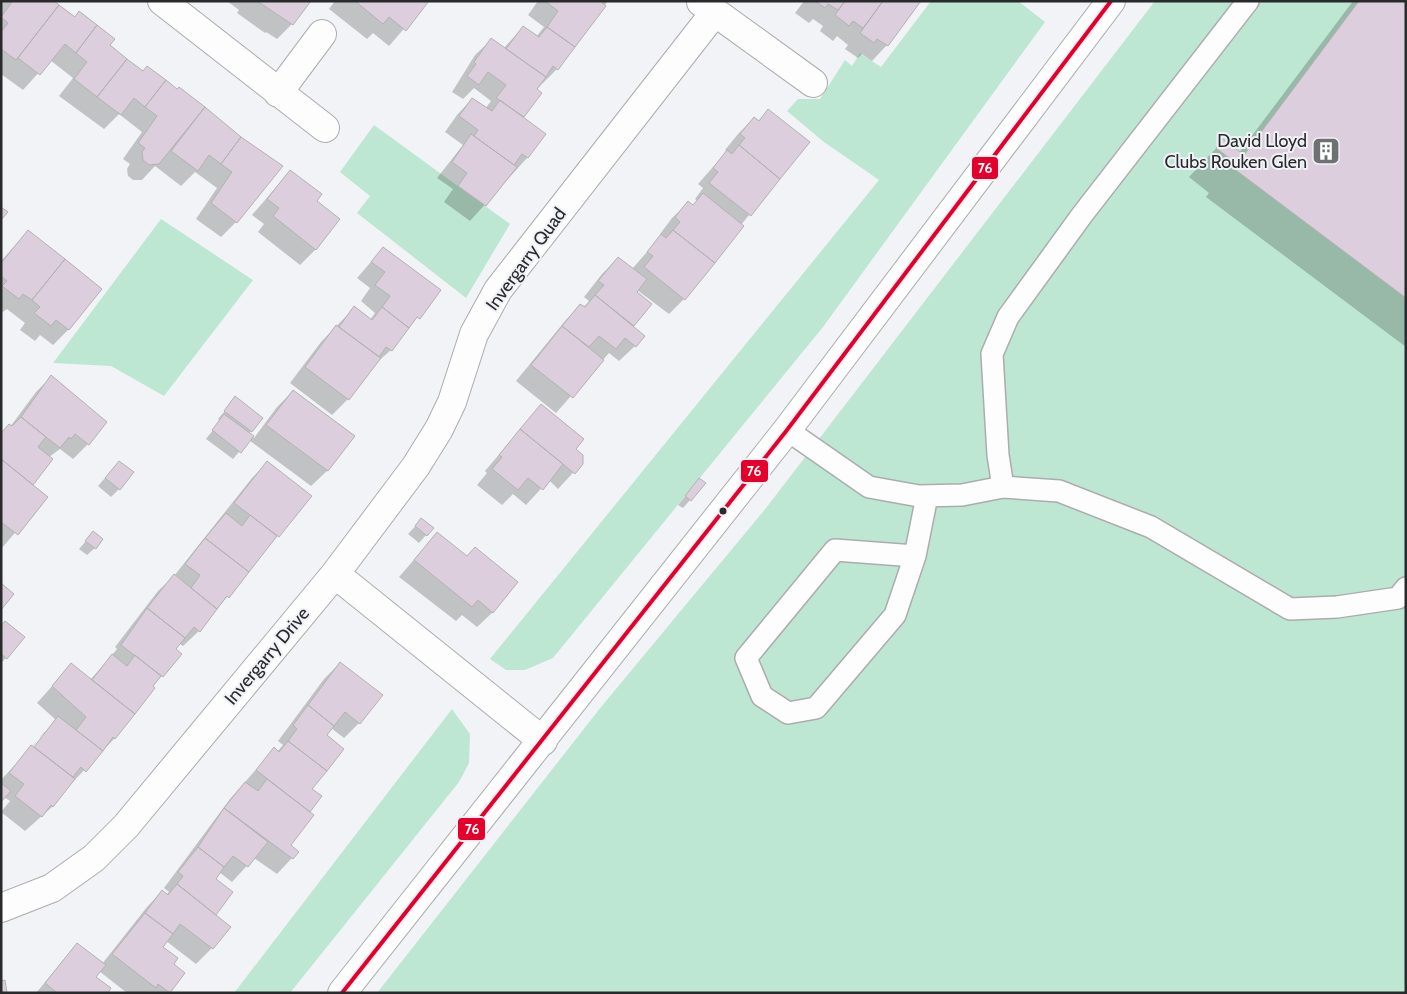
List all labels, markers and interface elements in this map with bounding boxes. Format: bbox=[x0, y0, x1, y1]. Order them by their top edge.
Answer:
place label: David Lloyd Clubs Rouken Glen bbox=[1164, 130, 1307, 173]
building icon: David Lloyd Clubs Rouken Glen bbox=[1311, 136, 1341, 166]
line badge: 76 bbox=[971, 156, 999, 180]
text: 76 bbox=[978, 159, 992, 177]
street label: Invergarry Quad bbox=[481, 203, 571, 315]
line badge: 76 bbox=[740, 459, 769, 483]
text: 76 bbox=[747, 462, 761, 480]
unlabelled marker bbox=[718, 506, 728, 516]
street label: Invergarry Drive bbox=[220, 603, 314, 709]
line badge: 76 bbox=[457, 817, 486, 841]
text: 76 bbox=[465, 820, 479, 838]

